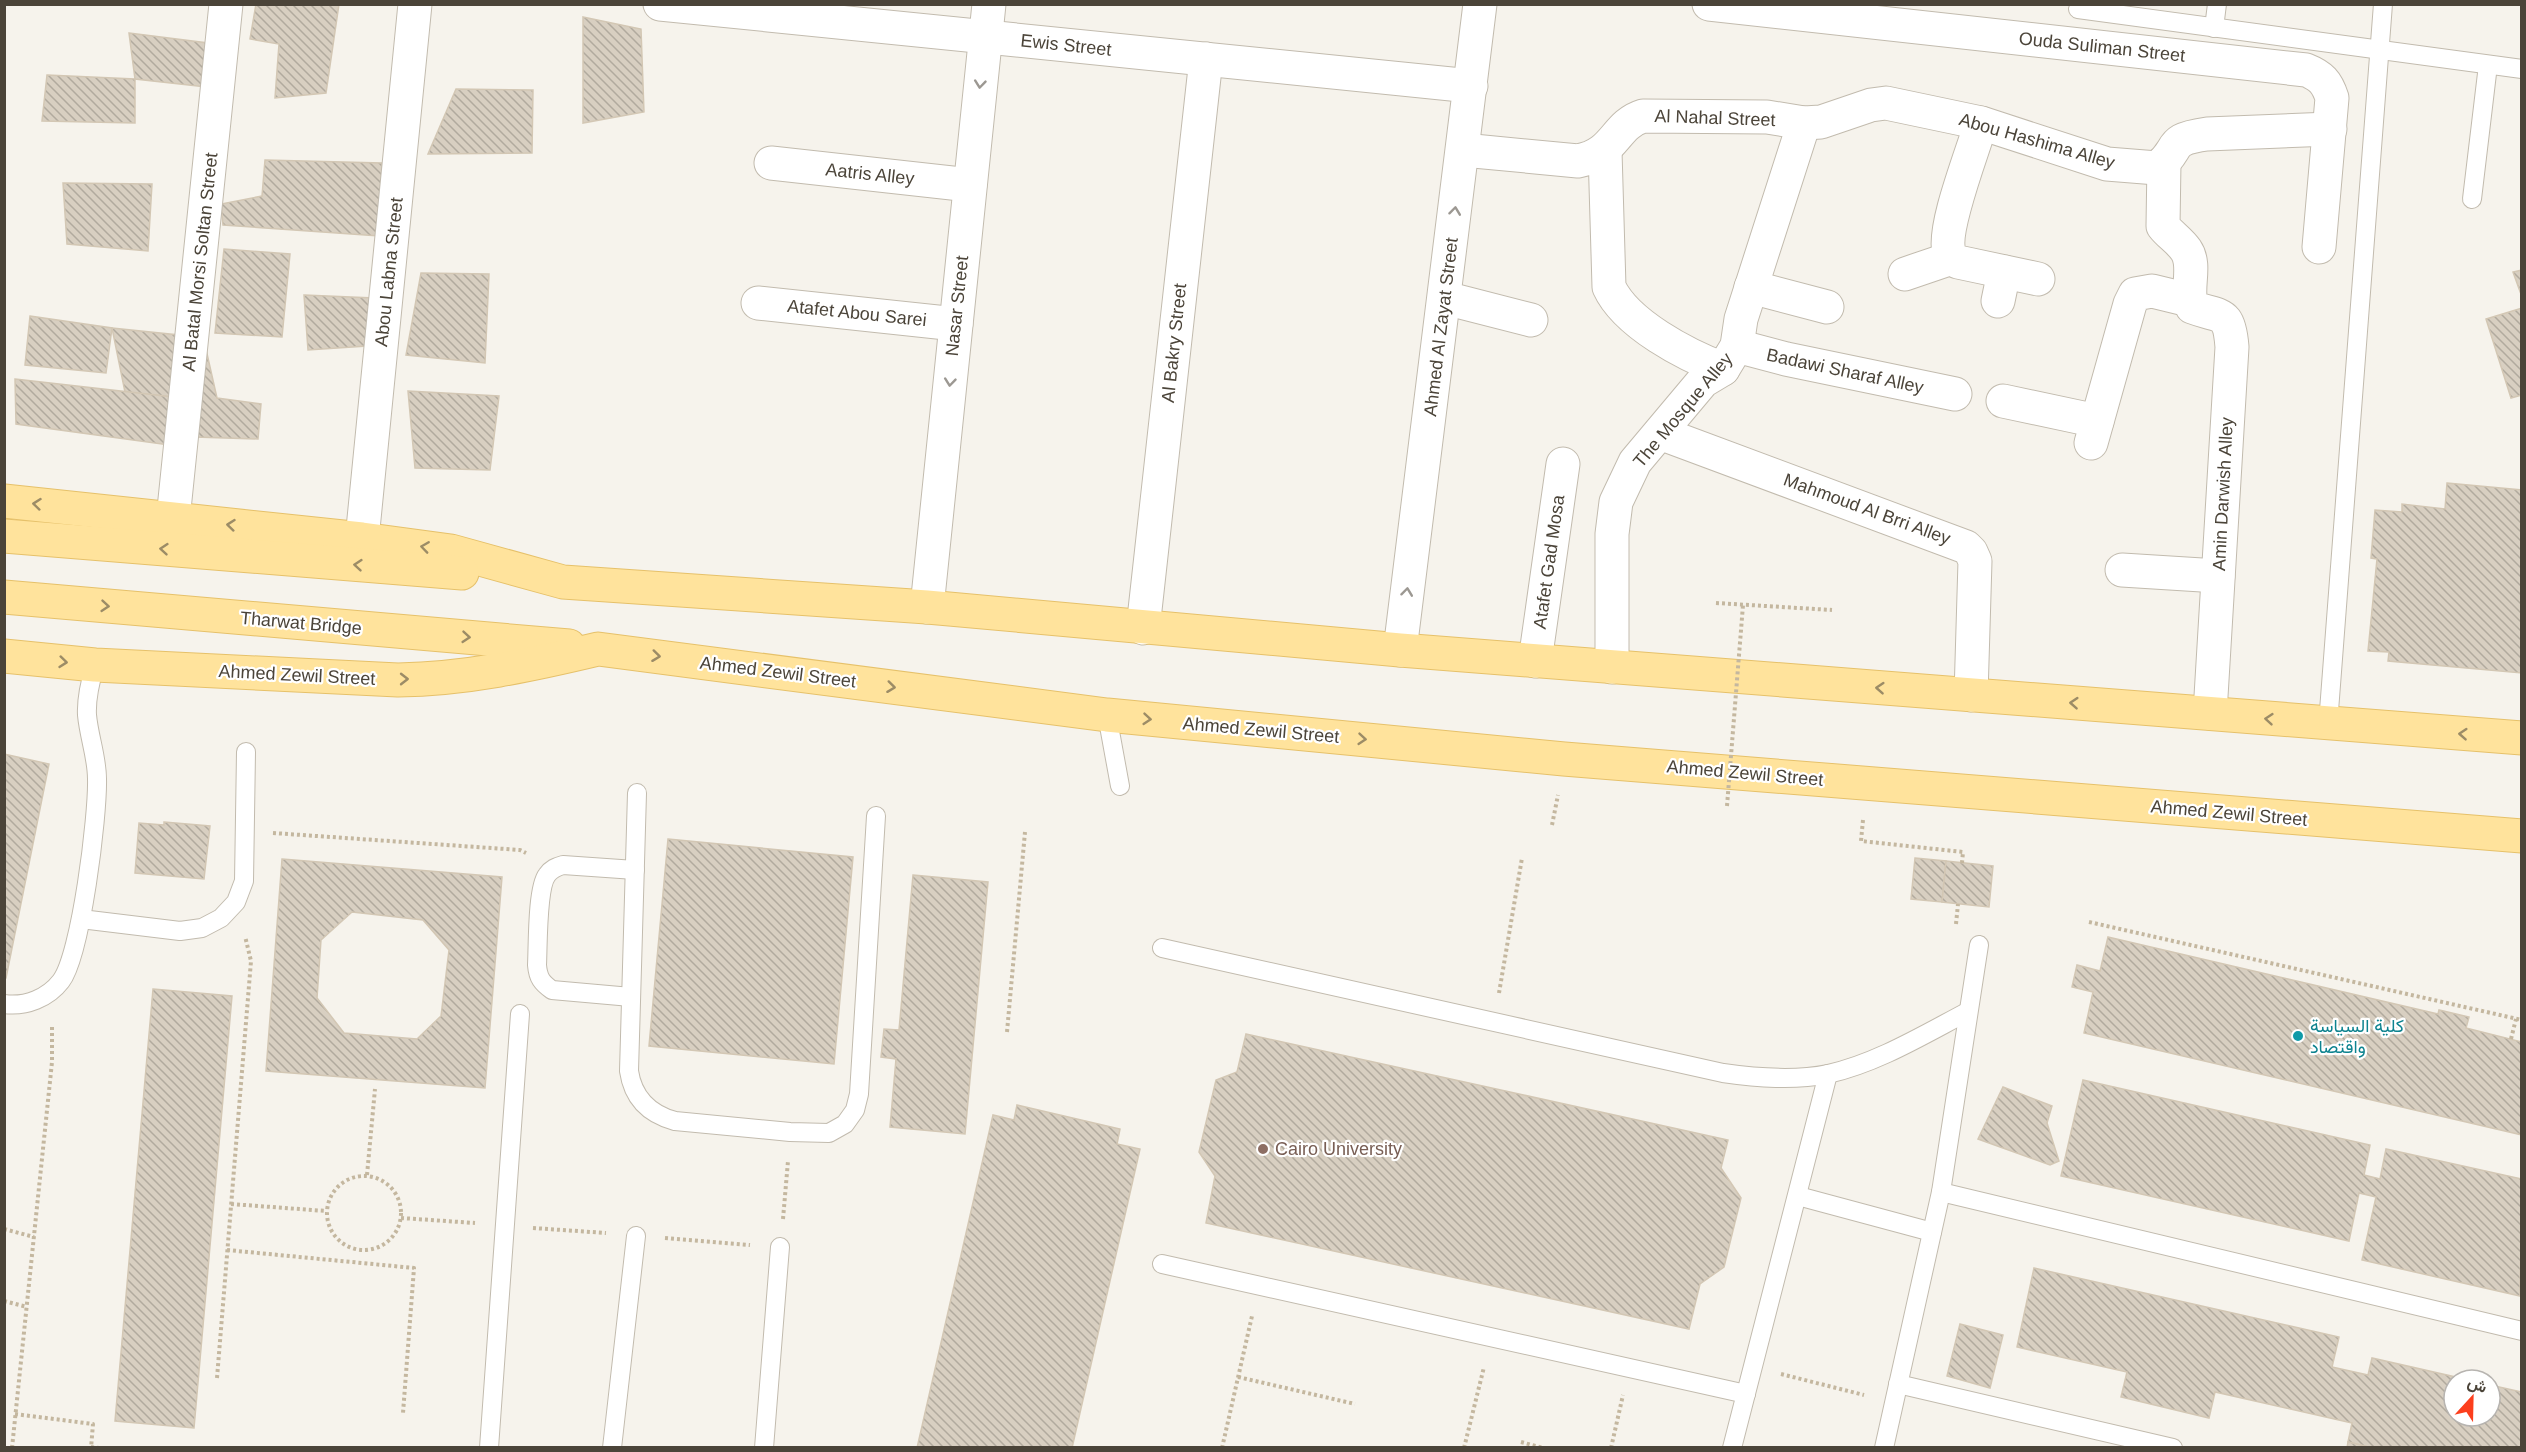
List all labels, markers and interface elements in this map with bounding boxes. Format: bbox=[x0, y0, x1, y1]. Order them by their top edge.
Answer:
street label: Ouda Suliman Street bbox=[2018, 28, 2186, 66]
street label: Ewis Street bbox=[1020, 30, 1112, 60]
one-way arrow bbox=[974, 79, 987, 88]
street label: Al Nahal Street bbox=[1654, 106, 1776, 130]
street label: Abou Hashima Alley bbox=[1957, 109, 2117, 173]
street label: Al Batal Morsi Soltan Street bbox=[179, 152, 221, 372]
street label: Aatris Alley bbox=[825, 159, 915, 189]
street label: Abou Labna Street bbox=[371, 196, 407, 348]
one-way arrow bbox=[1449, 206, 1461, 216]
street label: Ahmed Al Zayat Street bbox=[1420, 236, 1462, 418]
street label: Nasar Street bbox=[942, 255, 972, 357]
street label: Al Bakry Street bbox=[1158, 282, 1190, 404]
street label: Atafet Abou Sarei bbox=[786, 296, 928, 330]
street label: Badawi Sharaf Alley bbox=[1765, 345, 1925, 397]
street label: The Mosque Alley bbox=[1629, 349, 1737, 471]
one-way arrow bbox=[944, 377, 957, 387]
street label: Amin Darwish Alley bbox=[2209, 417, 2237, 571]
street label: Mahmoud Al Brri Alley bbox=[1781, 469, 1953, 549]
street label: Atafet Gad Mosa bbox=[1530, 493, 1568, 630]
one-way arrow bbox=[32, 499, 42, 511]
one-way arrow bbox=[226, 519, 235, 532]
one-way arrow bbox=[420, 542, 429, 554]
one-way arrow bbox=[159, 543, 168, 556]
one-way arrow bbox=[353, 559, 362, 572]
one-way arrow bbox=[1401, 587, 1413, 597]
one-way arrow bbox=[100, 599, 109, 612]
street label: Tharwat Bridge bbox=[239, 608, 363, 638]
one-way arrow bbox=[462, 631, 471, 644]
one-way arrow bbox=[651, 650, 660, 662]
street label: Ahmed Zewil Street bbox=[699, 653, 857, 691]
one-way arrow bbox=[58, 655, 67, 668]
street label: Ahmed Zewil Street bbox=[218, 661, 376, 689]
one-way arrow bbox=[400, 673, 409, 685]
one-way arrow bbox=[886, 680, 895, 693]
one-way arrow bbox=[1875, 681, 1884, 694]
one-way arrow bbox=[2070, 697, 2079, 710]
one-way arrow bbox=[1142, 712, 1151, 725]
street label: Ahmed Zewil Street bbox=[1182, 713, 1340, 747]
one-way arrow bbox=[2264, 713, 2273, 726]
one-way arrow bbox=[2459, 727, 2468, 740]
one-way arrow bbox=[1357, 732, 1366, 745]
street label: Ahmed Zewil Street bbox=[1666, 756, 1824, 790]
street label: Ahmed Zewil Street bbox=[2150, 796, 2308, 830]
place label: كلية السياسة واقتصاد bbox=[2310, 1016, 2404, 1058]
marker: كلية السياسة واقتصاد bbox=[2291, 1029, 2305, 1043]
place label: Cairo University bbox=[1275, 1139, 1402, 1159]
marker: Cairo University bbox=[1256, 1142, 1270, 1156]
north arrow bbox=[2442, 1368, 2502, 1428]
text: ش bbox=[2465, 1373, 2490, 1397]

